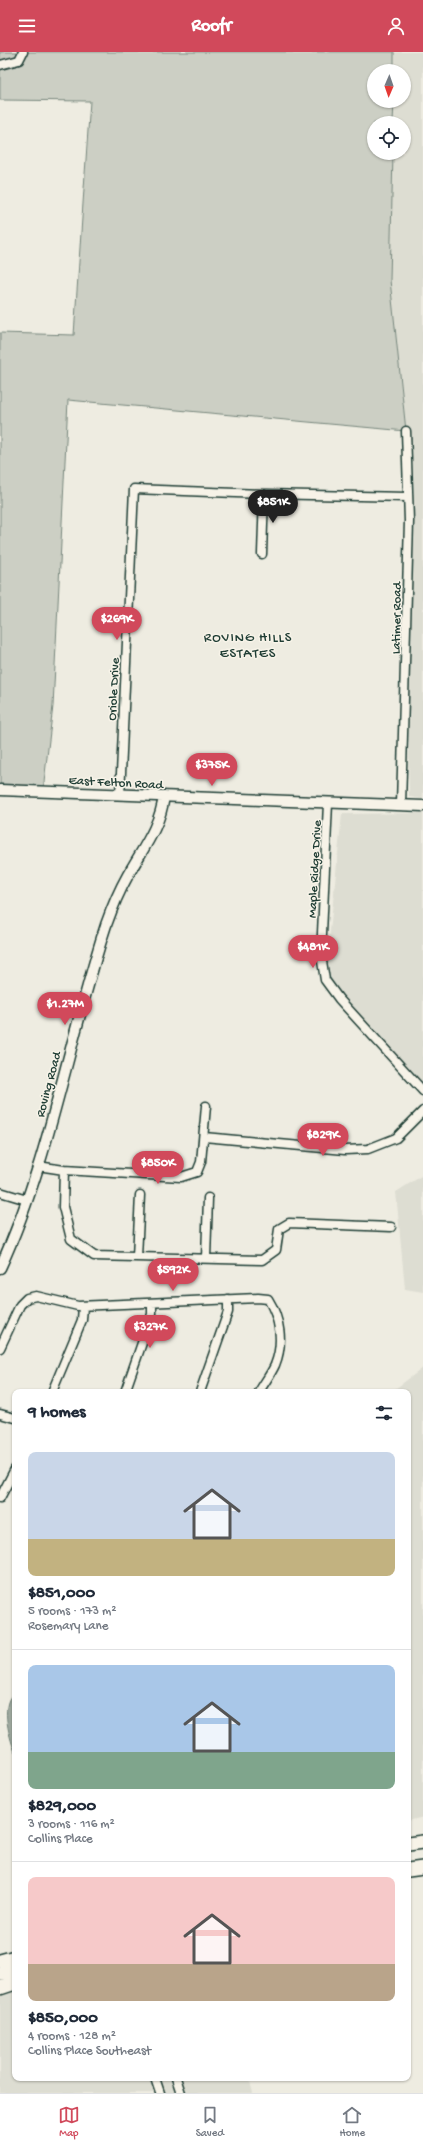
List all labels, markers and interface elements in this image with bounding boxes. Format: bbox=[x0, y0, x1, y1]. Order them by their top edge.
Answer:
icon: menu bbox=[16, 15, 38, 37]
icon: person bbox=[385, 15, 407, 37]
text: Roofr bbox=[192, 16, 232, 37]
north arrow bbox=[367, 64, 411, 108]
map controls bbox=[367, 64, 411, 160]
button: locate bbox=[367, 116, 411, 160]
pin: $851K bbox=[245, 490, 301, 524]
text: $851K bbox=[257, 495, 289, 510]
street label: Latimer Road bbox=[389, 580, 406, 654]
pin: $269K bbox=[89, 607, 145, 641]
text: $269K bbox=[101, 612, 133, 627]
district label: ROVING HILLS ESTATES bbox=[204, 630, 292, 663]
street label: Oriole Drive bbox=[105, 657, 124, 721]
pin: $375K bbox=[184, 753, 240, 787]
text: $375K bbox=[195, 758, 229, 773]
street label: East Felton Road bbox=[68, 774, 165, 794]
street label: Maple Ridge Drive bbox=[305, 819, 326, 918]
pin: $481K bbox=[285, 935, 341, 969]
text: $481K bbox=[297, 940, 329, 955]
pin: $1.27M bbox=[32, 992, 98, 1026]
text: $1.27M bbox=[46, 997, 84, 1012]
street label: Roving Road bbox=[33, 1049, 66, 1119]
pin: $829K bbox=[295, 1123, 351, 1157]
text: $829K bbox=[306, 1128, 340, 1143]
pin: $850K bbox=[130, 1151, 186, 1185]
text: $850K bbox=[141, 1156, 175, 1171]
pin: $592K bbox=[145, 1258, 201, 1292]
text: $592K bbox=[157, 1263, 189, 1278]
pin: $327K bbox=[122, 1315, 178, 1349]
text: $327K bbox=[134, 1320, 166, 1335]
icon: filters bbox=[373, 1402, 395, 1424]
text: 9 homes bbox=[28, 1403, 86, 1423]
icon: home bbox=[176, 1478, 248, 1550]
text: $851,000 bbox=[28, 1584, 95, 1604]
text: 5 rooms · 173 m² bbox=[28, 1604, 116, 1619]
text: Rosemary Lane bbox=[28, 1619, 108, 1634]
icon: home bbox=[176, 1691, 248, 1763]
text: $829,000 bbox=[28, 1797, 96, 1817]
text: 3 rooms · 116 m² bbox=[28, 1817, 115, 1832]
text: Collins Place bbox=[28, 1832, 93, 1847]
icon: home bbox=[176, 1903, 248, 1975]
text: $850,000 bbox=[28, 2009, 98, 2029]
text: 4 rooms · 128 m² bbox=[28, 2029, 116, 2044]
text: Collins Place Southeast bbox=[28, 2044, 151, 2059]
tab: Map bbox=[58, 2104, 80, 2140]
tab: Saved bbox=[196, 2104, 224, 2140]
tab: Home bbox=[340, 2104, 365, 2140]

